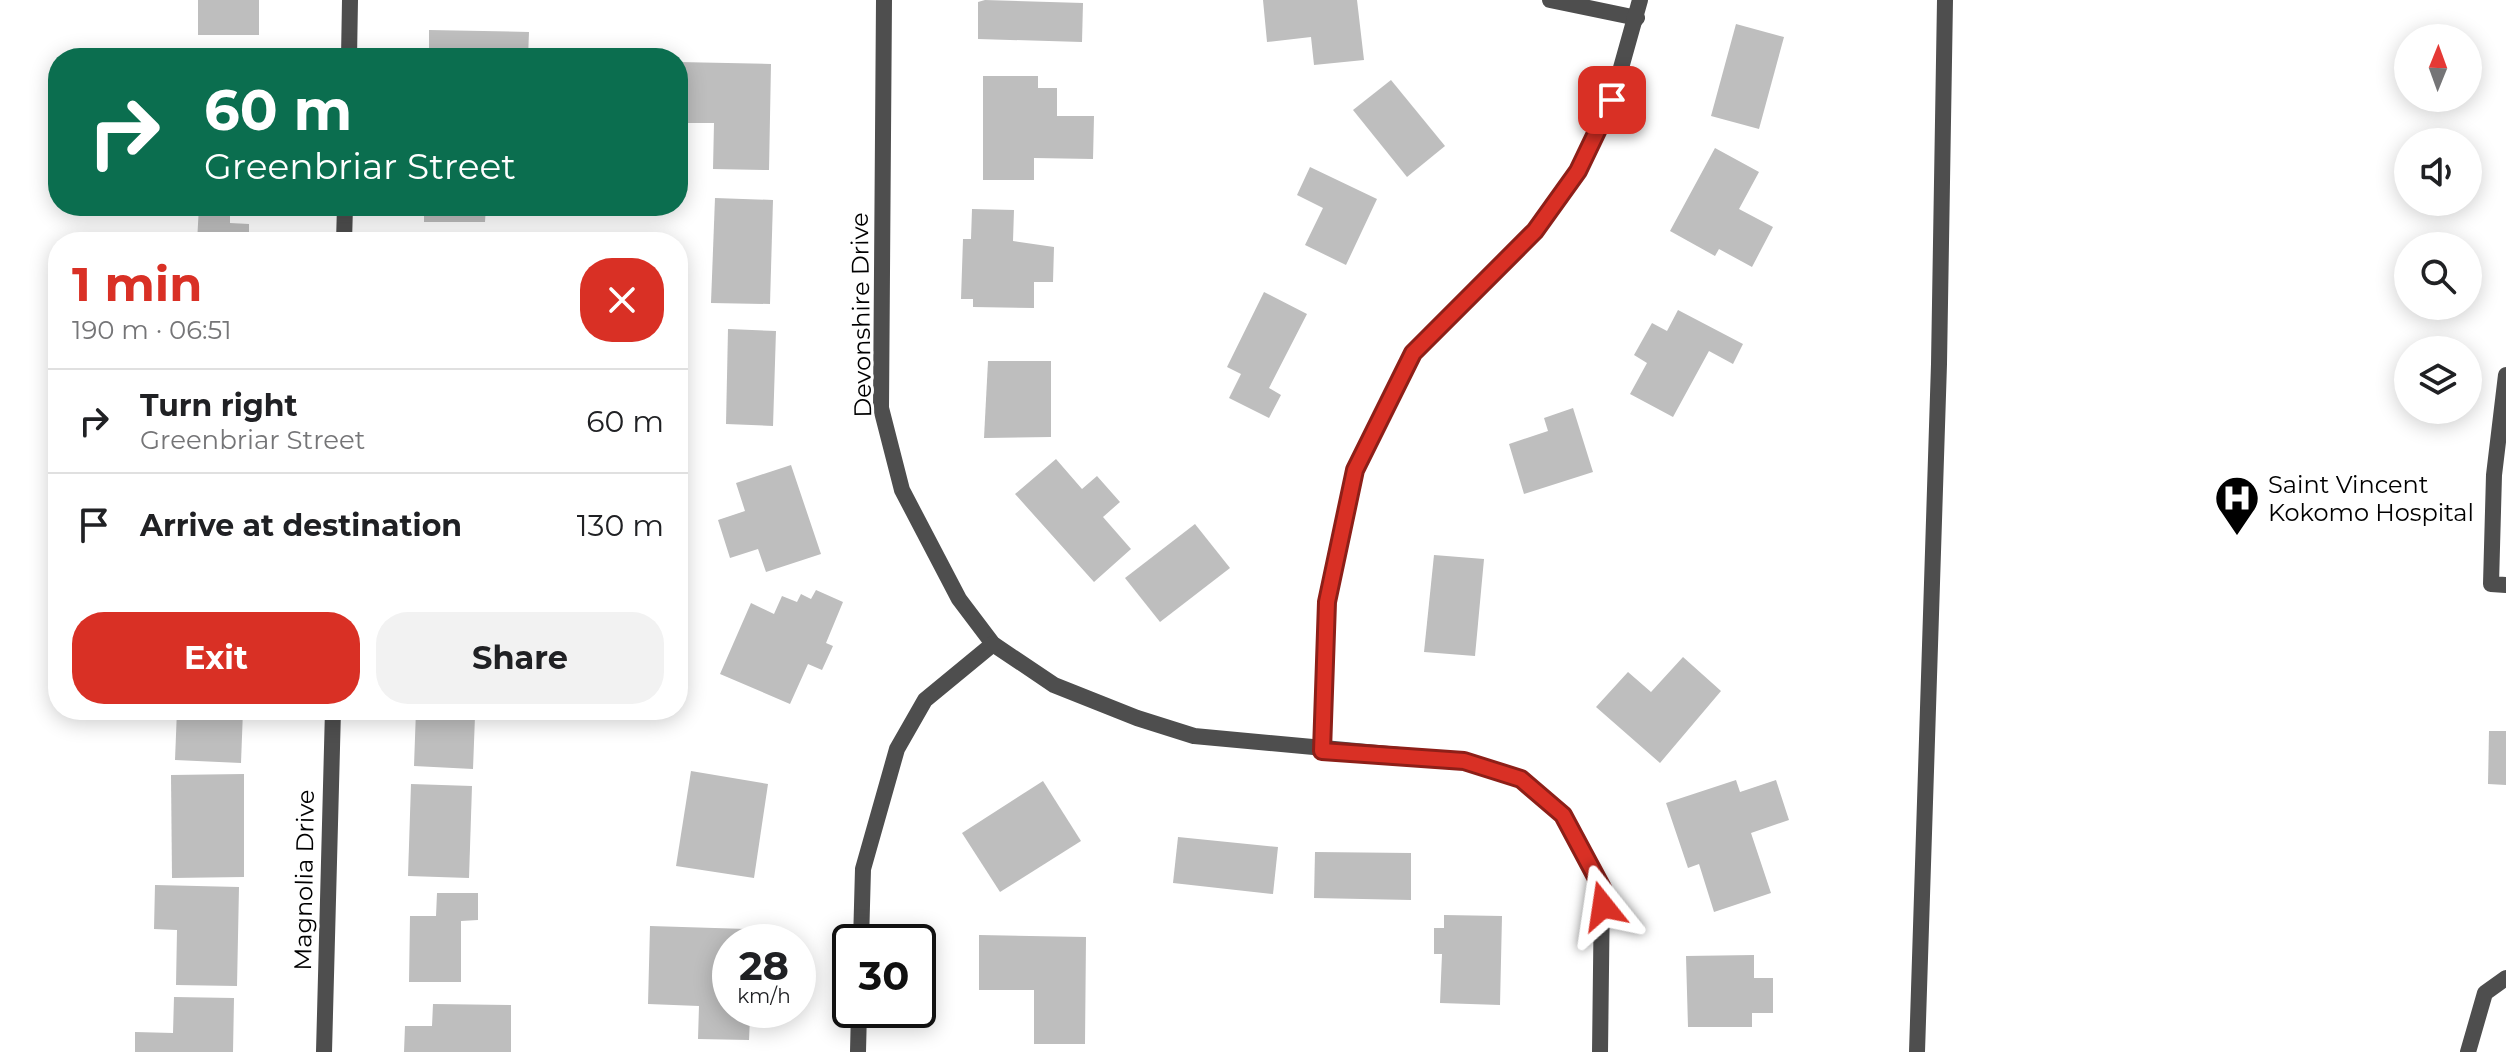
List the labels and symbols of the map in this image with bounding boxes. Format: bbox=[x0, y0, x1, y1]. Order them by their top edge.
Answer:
north arrow bbox=[2394, 24, 2482, 112]
pin bbox=[1578, 66, 1646, 134]
street label: Devonshire Drive bbox=[845, 212, 877, 418]
place label: Saint Vincent Kokomo Hospital bbox=[2268, 470, 2474, 527]
hospital icon: Saint Vincent Kokomo Hospital bbox=[2213, 474, 2261, 537]
street label: Magnolia Drive bbox=[288, 789, 320, 971]
position arrow bbox=[1561, 864, 1645, 948]
speed limit sign: 30 bbox=[832, 924, 936, 1028]

